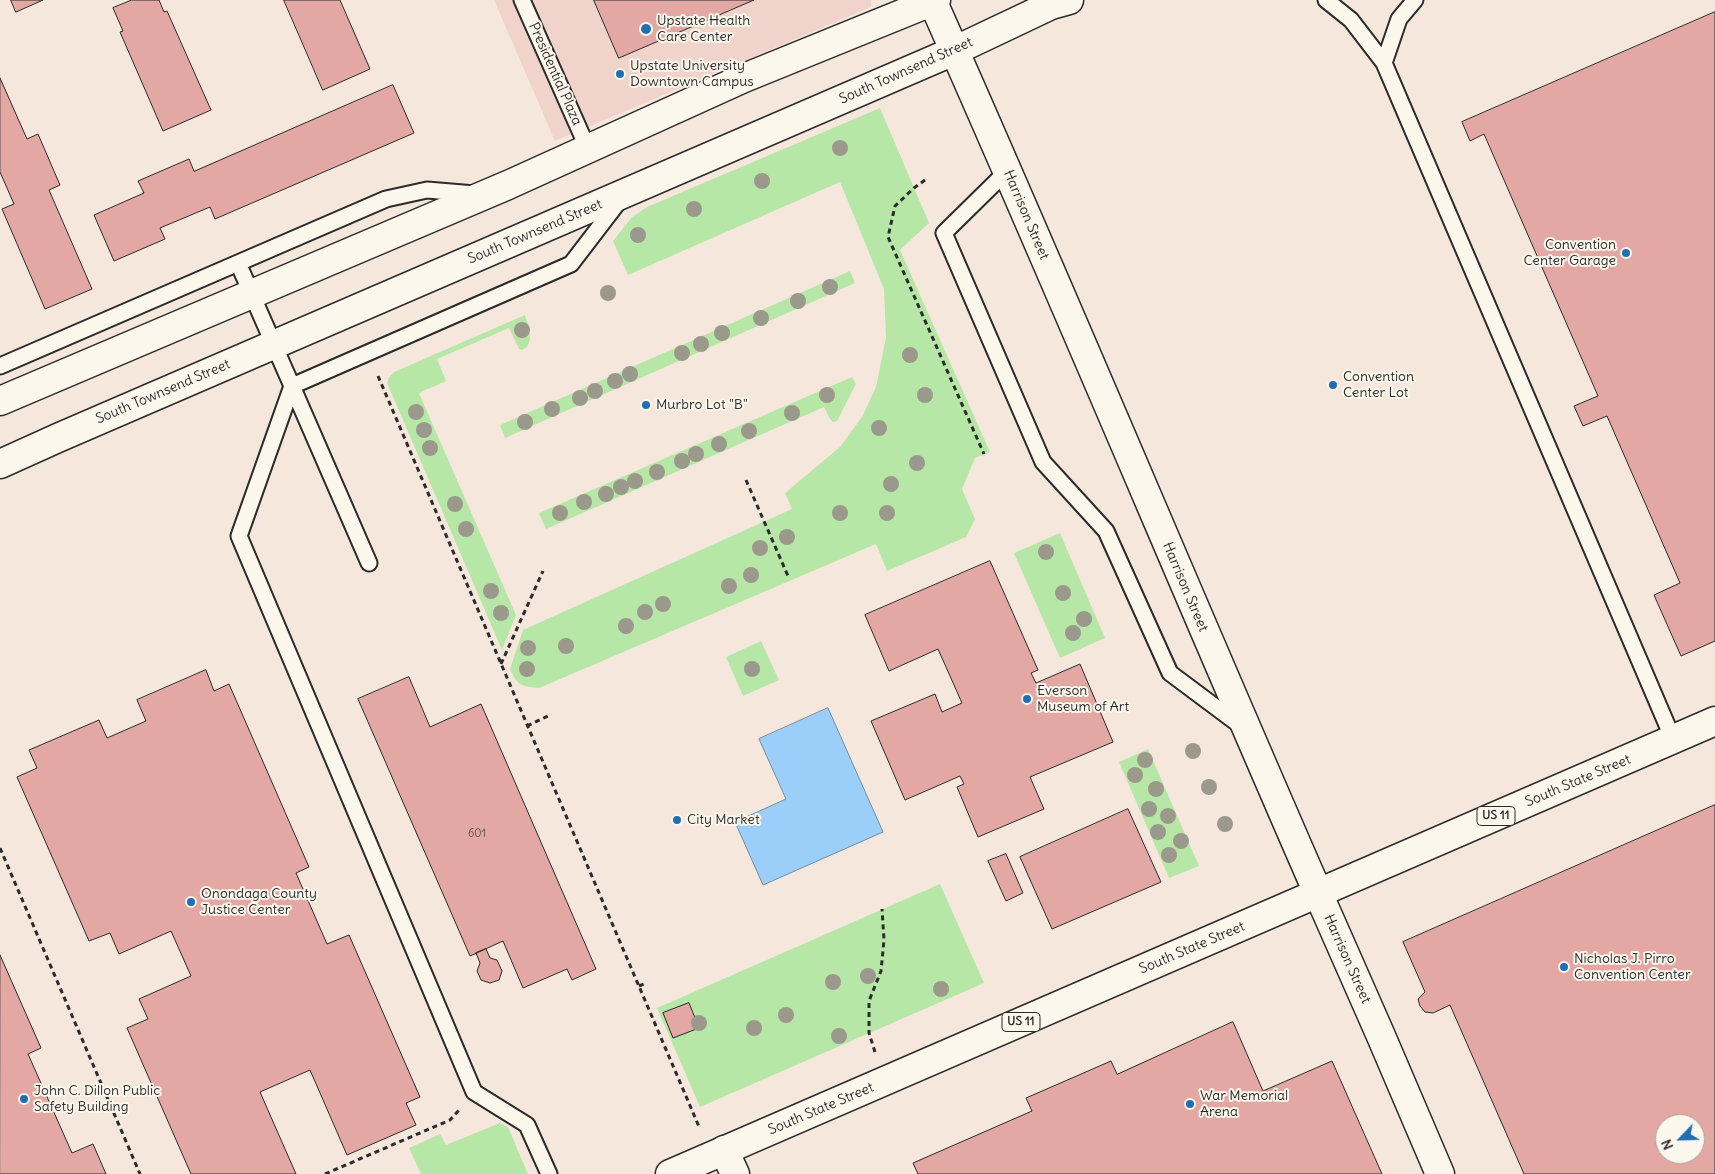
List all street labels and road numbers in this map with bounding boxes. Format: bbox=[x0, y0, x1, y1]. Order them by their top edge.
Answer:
street label: Presidential Plaza bbox=[525, 20, 585, 128]
street label: South Townsend Street bbox=[837, 34, 975, 108]
street label: Harrison Street bbox=[1000, 168, 1052, 262]
street label: South Townsend Street bbox=[465, 196, 605, 268]
street label: South Townsend Street bbox=[93, 356, 233, 428]
street label: Harrison Street bbox=[1159, 540, 1211, 634]
street label: South State Street bbox=[1523, 751, 1633, 811]
road number: US 11 bbox=[1477, 806, 1515, 826]
street label: Harrison Street bbox=[1320, 912, 1374, 1006]
street label: South State Street bbox=[1137, 918, 1247, 978]
road number: US 11 bbox=[1002, 1012, 1040, 1032]
street label: South State Street bbox=[766, 1079, 876, 1139]

